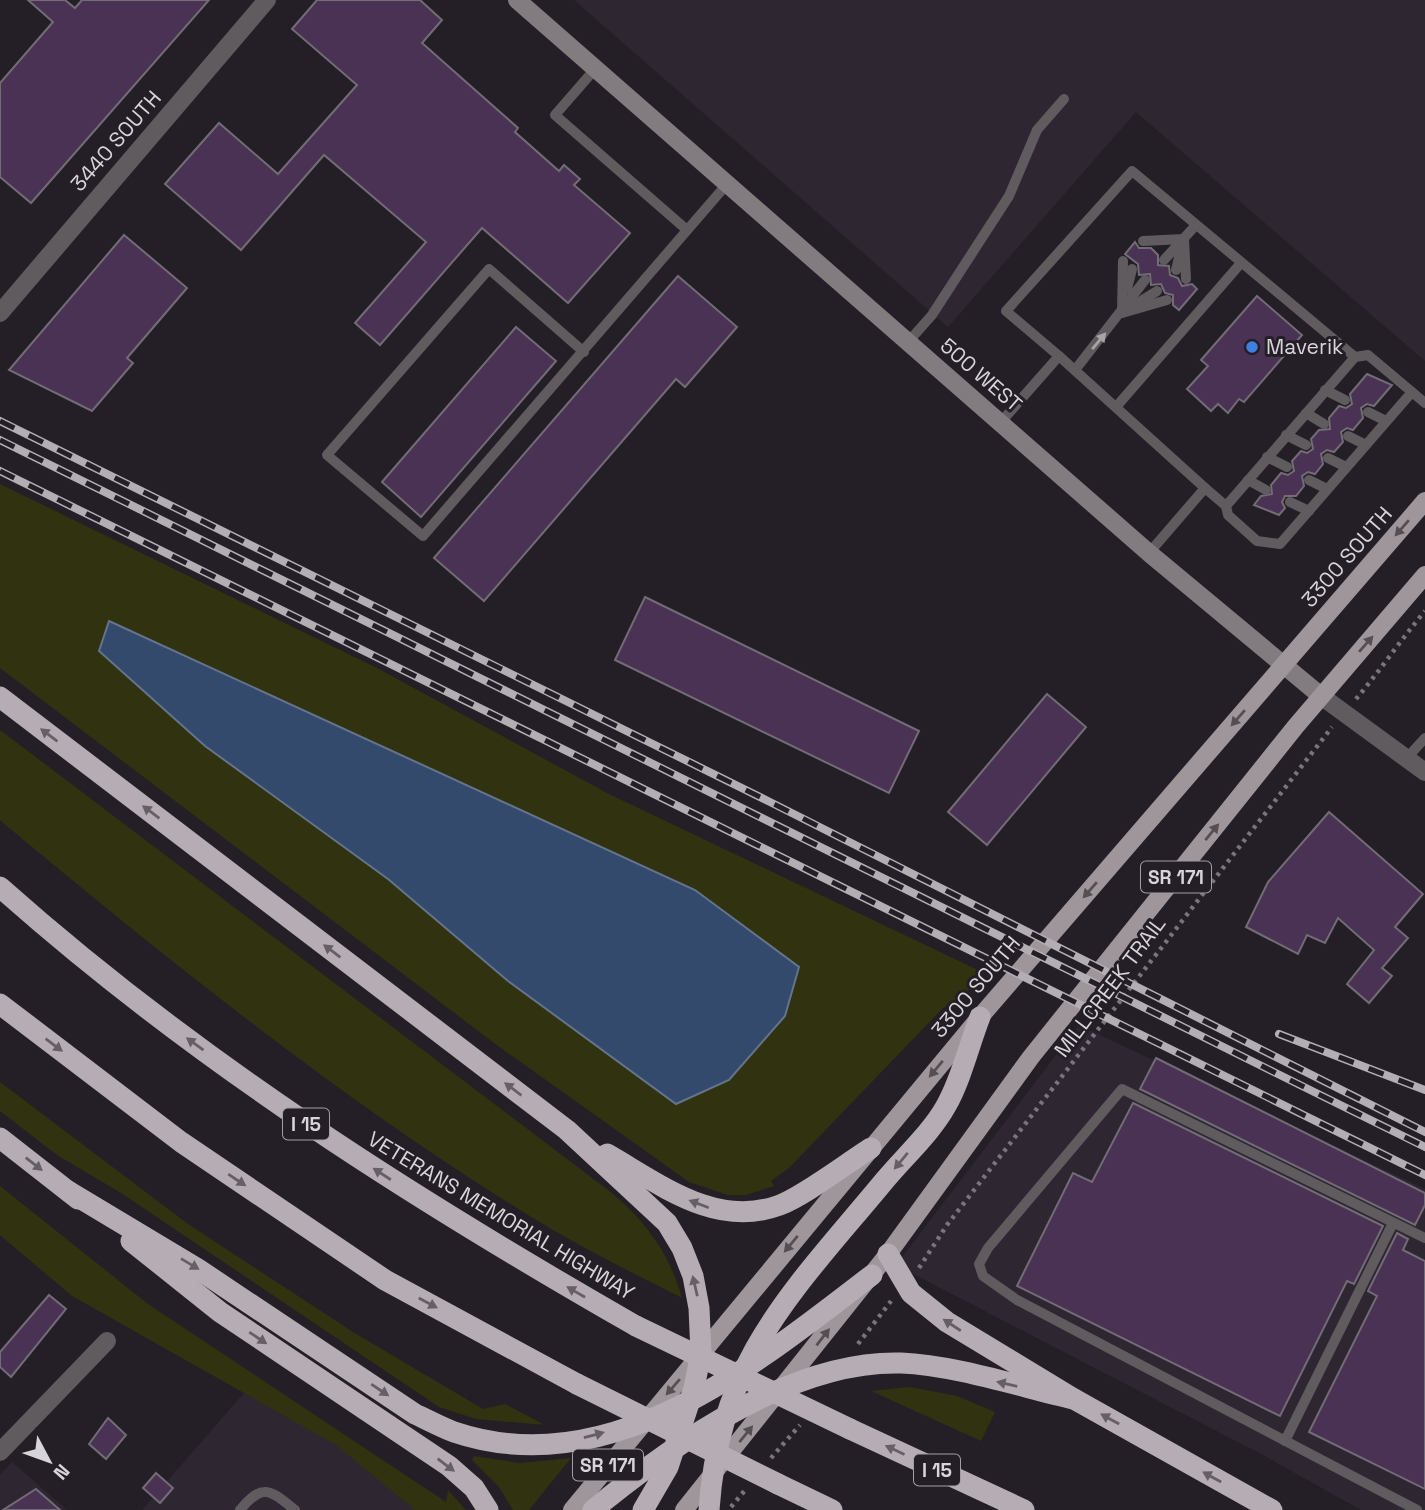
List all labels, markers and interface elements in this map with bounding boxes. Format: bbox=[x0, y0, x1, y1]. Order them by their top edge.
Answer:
street label: 3440 SOUTH bbox=[64, 85, 167, 197]
street label: 500 WEST bbox=[935, 332, 1028, 417]
one-way arrow bbox=[1091, 333, 1106, 351]
place label: Maverik bbox=[1266, 333, 1343, 360]
marker: Maverik bbox=[1244, 339, 1260, 355]
street label: 3300 SOUTH bbox=[1296, 501, 1398, 613]
one-way arrow bbox=[1394, 519, 1410, 537]
one-way arrow bbox=[1358, 636, 1373, 653]
one-way arrow bbox=[1230, 709, 1246, 727]
one-way arrow bbox=[41, 727, 59, 742]
one-way arrow bbox=[143, 805, 161, 820]
one-way arrow bbox=[1204, 823, 1218, 841]
road number: SR 171 bbox=[1141, 862, 1211, 892]
one-way arrow bbox=[1082, 881, 1098, 899]
street label: MILLCREEK TRAIL bbox=[1048, 911, 1171, 1062]
street label: 3300 SOUTH bbox=[925, 930, 1026, 1043]
one-way arrow bbox=[323, 944, 341, 958]
one-way arrow bbox=[186, 1037, 204, 1051]
one-way arrow bbox=[45, 1038, 63, 1052]
one-way arrow bbox=[929, 1060, 944, 1078]
one-way arrow bbox=[504, 1081, 522, 1096]
road number: I 15 bbox=[283, 1108, 329, 1140]
street label: VETERANS MEMORIAL HIGHWAY bbox=[363, 1125, 640, 1306]
one-way arrow bbox=[894, 1152, 909, 1169]
one-way arrow bbox=[25, 1157, 43, 1172]
one-way arrow bbox=[372, 1168, 391, 1181]
one-way arrow bbox=[228, 1173, 246, 1187]
one-way arrow bbox=[688, 1198, 709, 1209]
one-way arrow bbox=[784, 1235, 799, 1253]
one-way arrow bbox=[181, 1258, 200, 1270]
one-way arrow bbox=[689, 1274, 700, 1296]
one-way arrow bbox=[567, 1286, 586, 1298]
one-way arrow bbox=[418, 1297, 438, 1309]
one-way arrow bbox=[943, 1319, 962, 1332]
one-way arrow bbox=[816, 1329, 831, 1347]
one-way arrow bbox=[248, 1331, 268, 1344]
one-way arrow bbox=[665, 1378, 681, 1396]
one-way arrow bbox=[996, 1378, 1018, 1389]
one-way arrow bbox=[370, 1383, 389, 1396]
one-way arrow bbox=[1101, 1413, 1120, 1425]
north arrow bbox=[14, 1426, 84, 1496]
one-way arrow bbox=[738, 1426, 753, 1443]
one-way arrow bbox=[584, 1430, 605, 1440]
one-way arrow bbox=[885, 1444, 905, 1456]
road number: SR 171 bbox=[573, 1450, 643, 1480]
road number: I 15 bbox=[914, 1454, 960, 1486]
one-way arrow bbox=[437, 1458, 455, 1473]
text: N bbox=[48, 1459, 75, 1485]
one-way arrow bbox=[1203, 1471, 1222, 1483]

